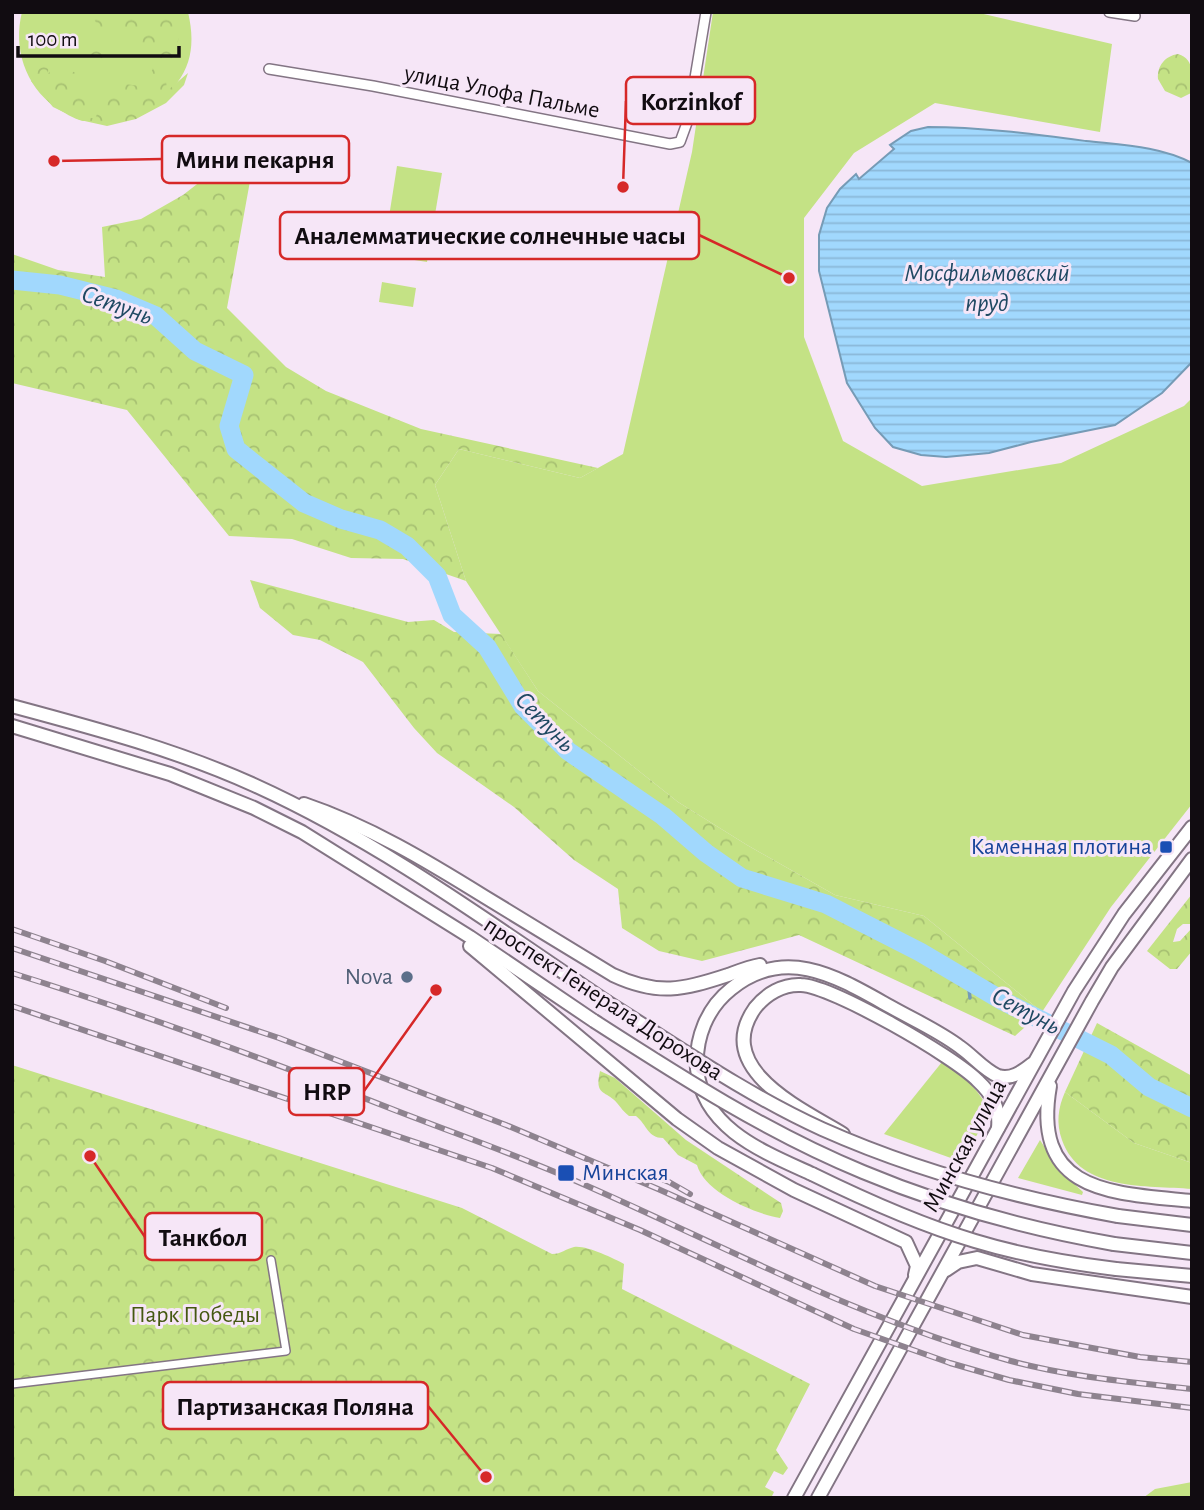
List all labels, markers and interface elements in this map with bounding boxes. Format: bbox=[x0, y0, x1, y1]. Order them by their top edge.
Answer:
scale bar bbox=[18, 14, 178, 58]
text: 100 m bbox=[28, 29, 78, 50]
street label: улица Улофа Пальме bbox=[401, 61, 602, 123]
callout: Korzinkof bbox=[626, 77, 755, 124]
text: Korzinkof bbox=[640, 89, 744, 115]
callout: Мини пекарня bbox=[162, 136, 349, 183]
text: Мини пекарня bbox=[175, 147, 335, 173]
callout: Аналемматические солнечные часы bbox=[280, 212, 699, 259]
text: Аналемматические солнечные часы bbox=[294, 223, 686, 249]
water label: Мосфильмовский пруд bbox=[904, 260, 1070, 316]
water label: Сетунь bbox=[78, 280, 156, 330]
water label: Сетунь bbox=[510, 686, 580, 758]
place label: Каменная плотина bbox=[970, 835, 1152, 859]
marker: Каменная плотина bbox=[1158, 839, 1174, 855]
street label: проспект Генерала Дорохова bbox=[479, 913, 727, 1085]
place label: Nova bbox=[345, 965, 393, 989]
marker: Nova bbox=[399, 969, 415, 985]
water label: Сетунь bbox=[987, 982, 1065, 1040]
callout: HRP bbox=[289, 1068, 364, 1115]
street label: Минская улица bbox=[919, 1076, 1011, 1216]
text: HRP bbox=[303, 1079, 351, 1105]
place label: Минская bbox=[582, 1161, 669, 1185]
marker: Минская bbox=[556, 1163, 576, 1183]
callout: Танкбол bbox=[145, 1213, 262, 1260]
text: Танкбол bbox=[158, 1225, 248, 1251]
park label: Парк Победы bbox=[130, 1303, 260, 1327]
callout: Партизанская Поляна bbox=[163, 1382, 428, 1429]
text: Партизанская Поляна bbox=[176, 1394, 414, 1420]

